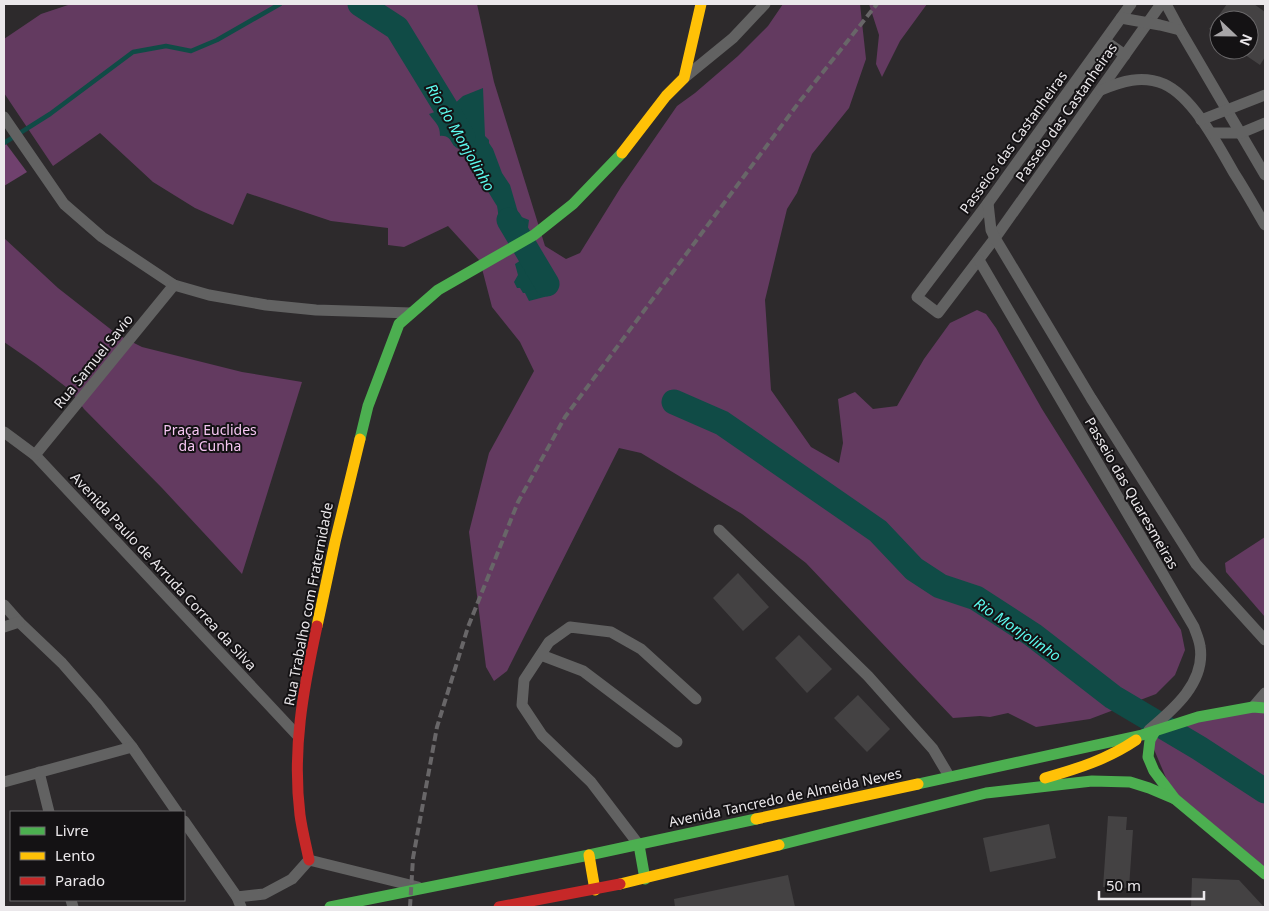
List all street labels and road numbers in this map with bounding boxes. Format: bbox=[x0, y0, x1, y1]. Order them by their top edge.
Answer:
street label: Passeio das Castanheiras bbox=[1011, 39, 1121, 185]
street label: Passeios das Castanheiras bbox=[955, 67, 1071, 217]
street label: Rua Samuel Savio bbox=[49, 310, 137, 412]
street label: Passeio das Quaresmeiras bbox=[1081, 414, 1183, 573]
street label: Avenida Paulo de Arruda Correa da Silva bbox=[67, 468, 261, 674]
street label: Rua Trabalho com Fraternidade bbox=[279, 501, 337, 707]
street label: Avenida Tancredo de Almeida Neves bbox=[667, 763, 904, 831]

